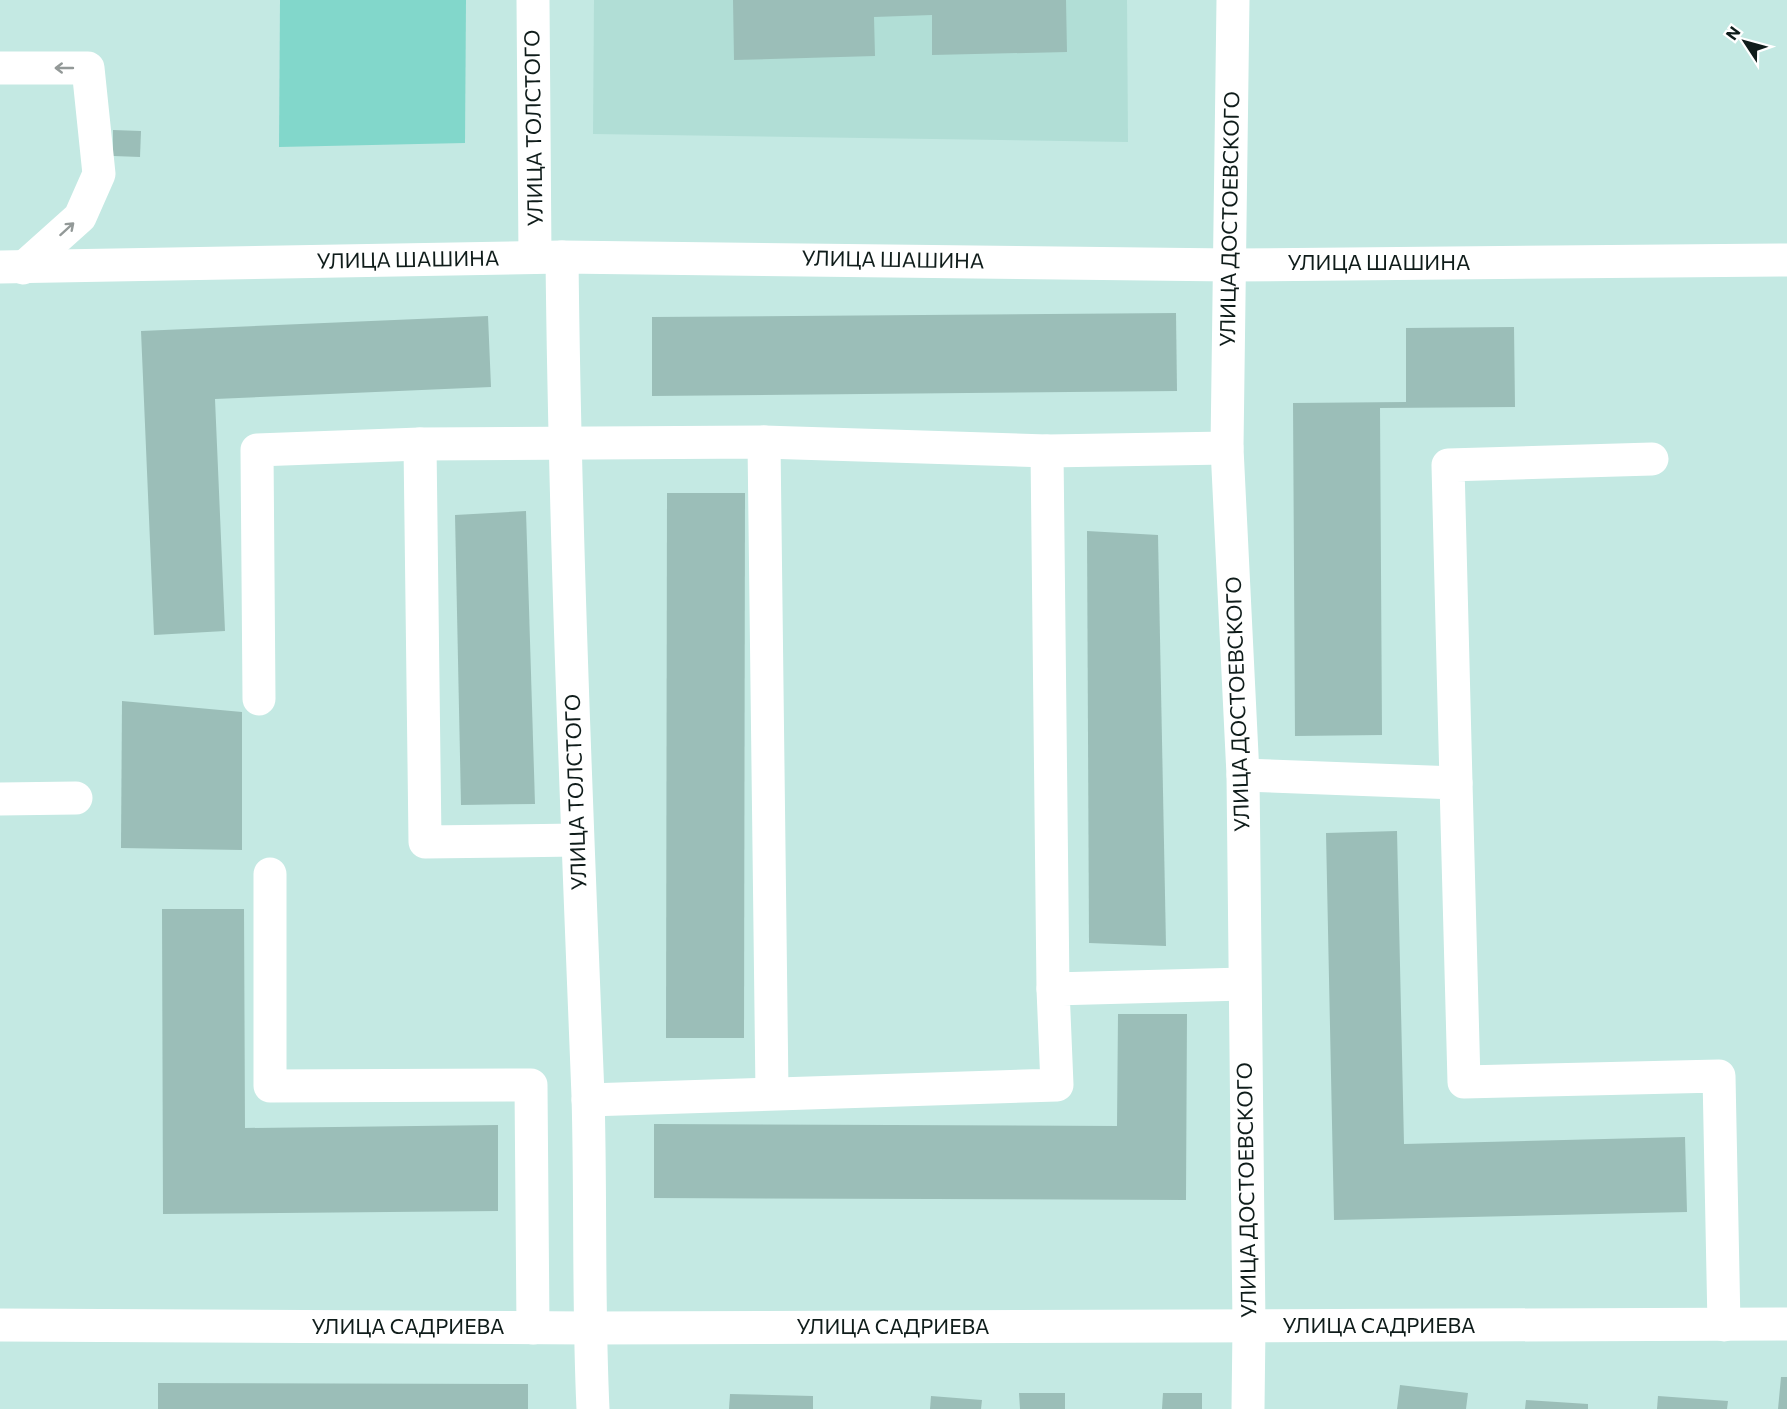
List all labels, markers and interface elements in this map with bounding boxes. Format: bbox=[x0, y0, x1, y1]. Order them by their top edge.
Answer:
north arrow bbox=[1715, 12, 1775, 72]
text: N bbox=[1721, 22, 1744, 43]
street label: УЛИЦА ТОЛСТОГО bbox=[518, 30, 547, 227]
one-way arrow bbox=[55, 62, 75, 74]
street label: УЛИЦА ДОСТОЕВСКОГО bbox=[1214, 91, 1243, 347]
one-way arrow bbox=[59, 222, 74, 236]
street label: УЛИЦА ШАШИНА bbox=[316, 244, 500, 273]
street label: УЛИЦА ШАШИНА bbox=[801, 244, 985, 273]
street label: УЛИЦА ШАШИНА bbox=[1288, 249, 1470, 274]
street label: УЛИЦА ДОСТОЕВСКОГО bbox=[1220, 576, 1253, 832]
street label: УЛИЦА ТОЛСТОГО bbox=[559, 693, 590, 891]
street label: УЛИЦА ДОСТОЕВСКОГО bbox=[1231, 1062, 1260, 1318]
street label: УЛИЦА САДРИЕВА bbox=[1282, 1312, 1476, 1337]
street label: УЛИЦА САДРИЕВА bbox=[311, 1313, 505, 1338]
street label: УЛИЦА САДРИЕВА bbox=[796, 1313, 990, 1338]

